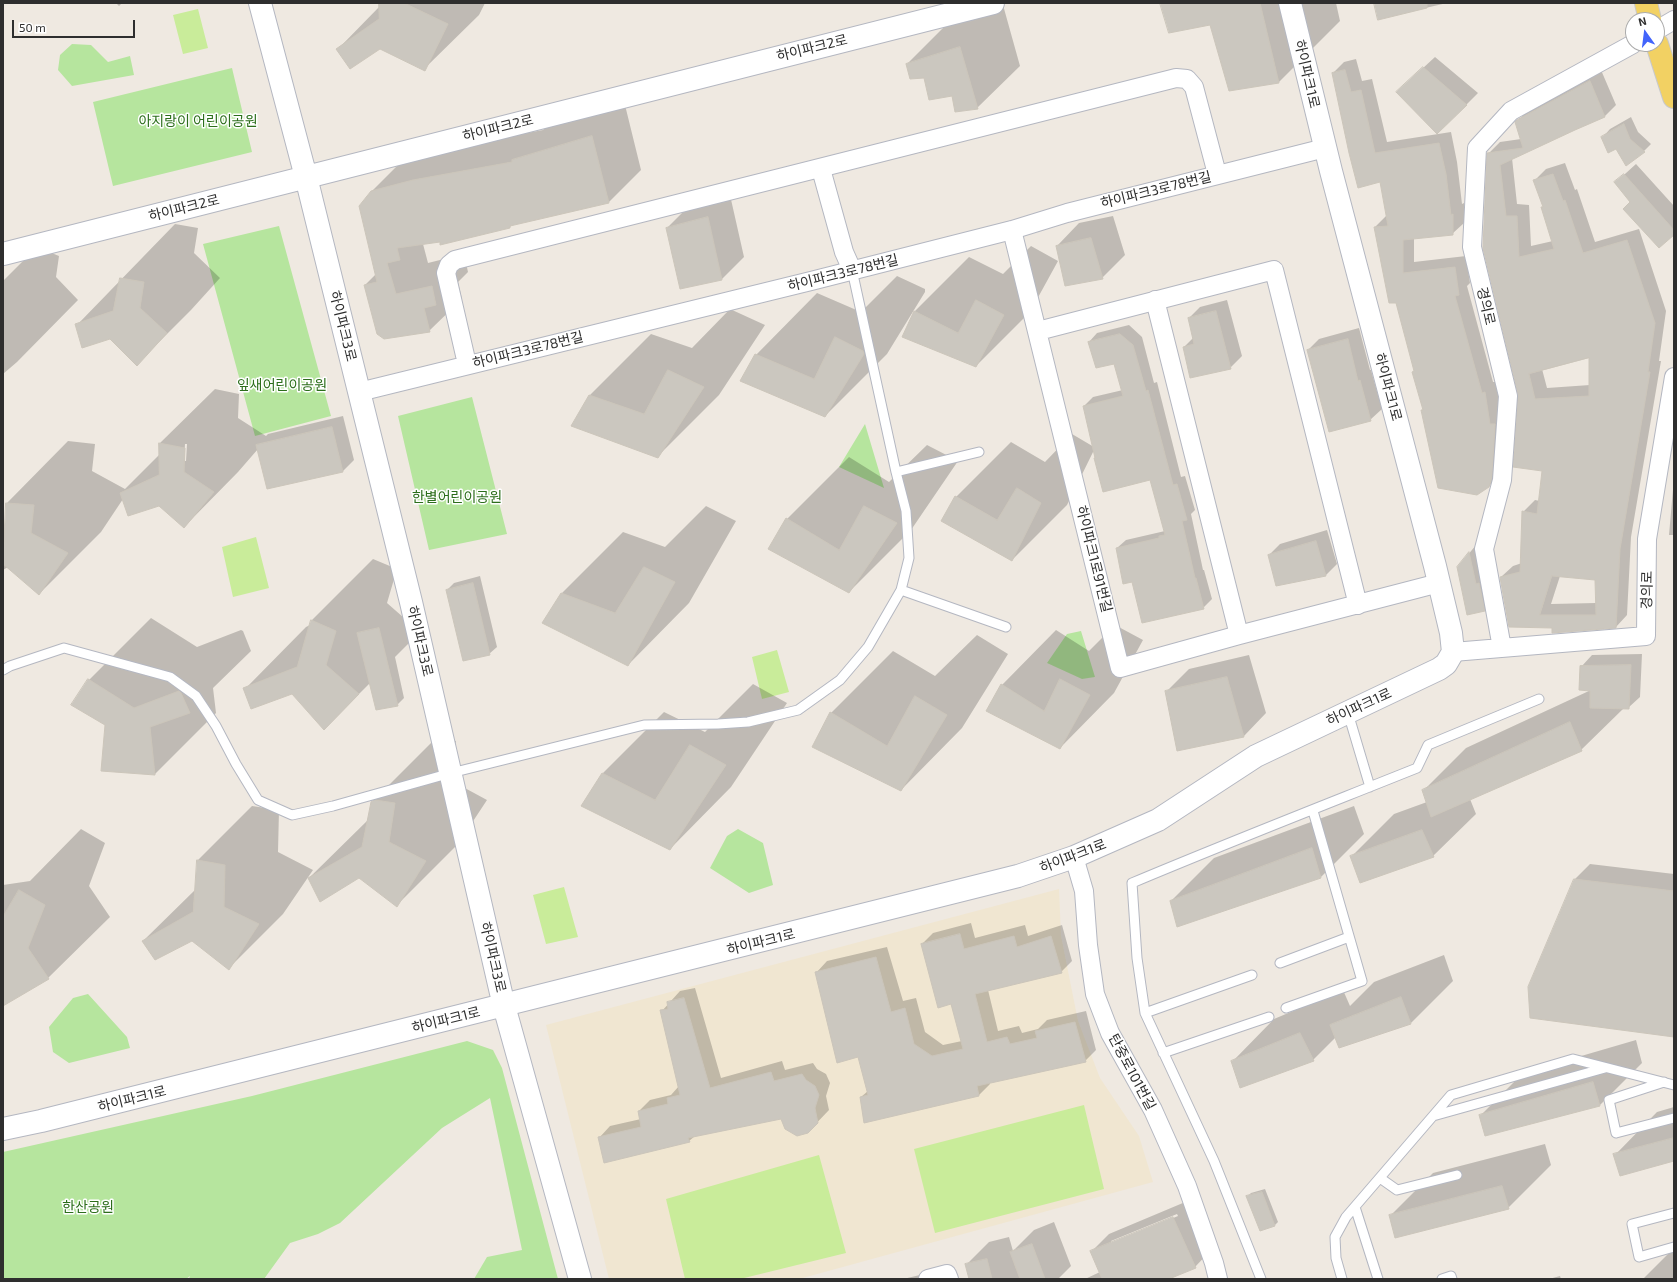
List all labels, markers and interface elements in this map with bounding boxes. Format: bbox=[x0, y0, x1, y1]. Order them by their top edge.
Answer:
scale bar bbox=[14, 12, 137, 38]
north arrow bbox=[1625, 12, 1665, 52]
text: N bbox=[1637, 14, 1648, 28]
text: 50 m bbox=[19, 20, 46, 34]
street label: 하이파크2로 bbox=[775, 31, 849, 65]
street label: 하이파크1로 bbox=[1291, 38, 1323, 110]
street label: 하이파크2로 bbox=[461, 111, 535, 145]
park label: 아지랑이 어린이공원 bbox=[138, 113, 258, 129]
street label: 하이파크3로78번길 bbox=[1099, 168, 1213, 212]
street label: 하이파크2로 bbox=[147, 191, 221, 225]
street label: 하이파크3로78번길 bbox=[786, 251, 900, 295]
street label: 경의로 bbox=[1473, 285, 1499, 327]
street label: 하이파크3로 bbox=[326, 289, 360, 363]
street label: 하이파크3로78번길 bbox=[471, 328, 585, 372]
street label: 하이파크1로 bbox=[1371, 351, 1405, 423]
park label: 잎새어린이공원 bbox=[237, 377, 327, 393]
park label: 한별어린이공원 bbox=[412, 489, 502, 505]
street label: 하이파크1로91번길 bbox=[1073, 504, 1115, 614]
street label: 경의로 bbox=[1638, 571, 1656, 609]
street label: 하이파크3로 bbox=[404, 604, 436, 678]
street label: 하이파크1로 bbox=[1324, 685, 1394, 729]
street label: 하이파크1로 bbox=[1037, 836, 1109, 876]
street label: 하이파크3로 bbox=[477, 920, 509, 994]
street label: 하이파크1로 bbox=[725, 925, 797, 959]
street label: 하이파크1로 bbox=[410, 1003, 482, 1037]
street label: 탄중로101번길 bbox=[1105, 1031, 1159, 1113]
street label: 하이파크1로 bbox=[96, 1082, 168, 1116]
park label: 한산공원 bbox=[62, 1199, 114, 1215]

